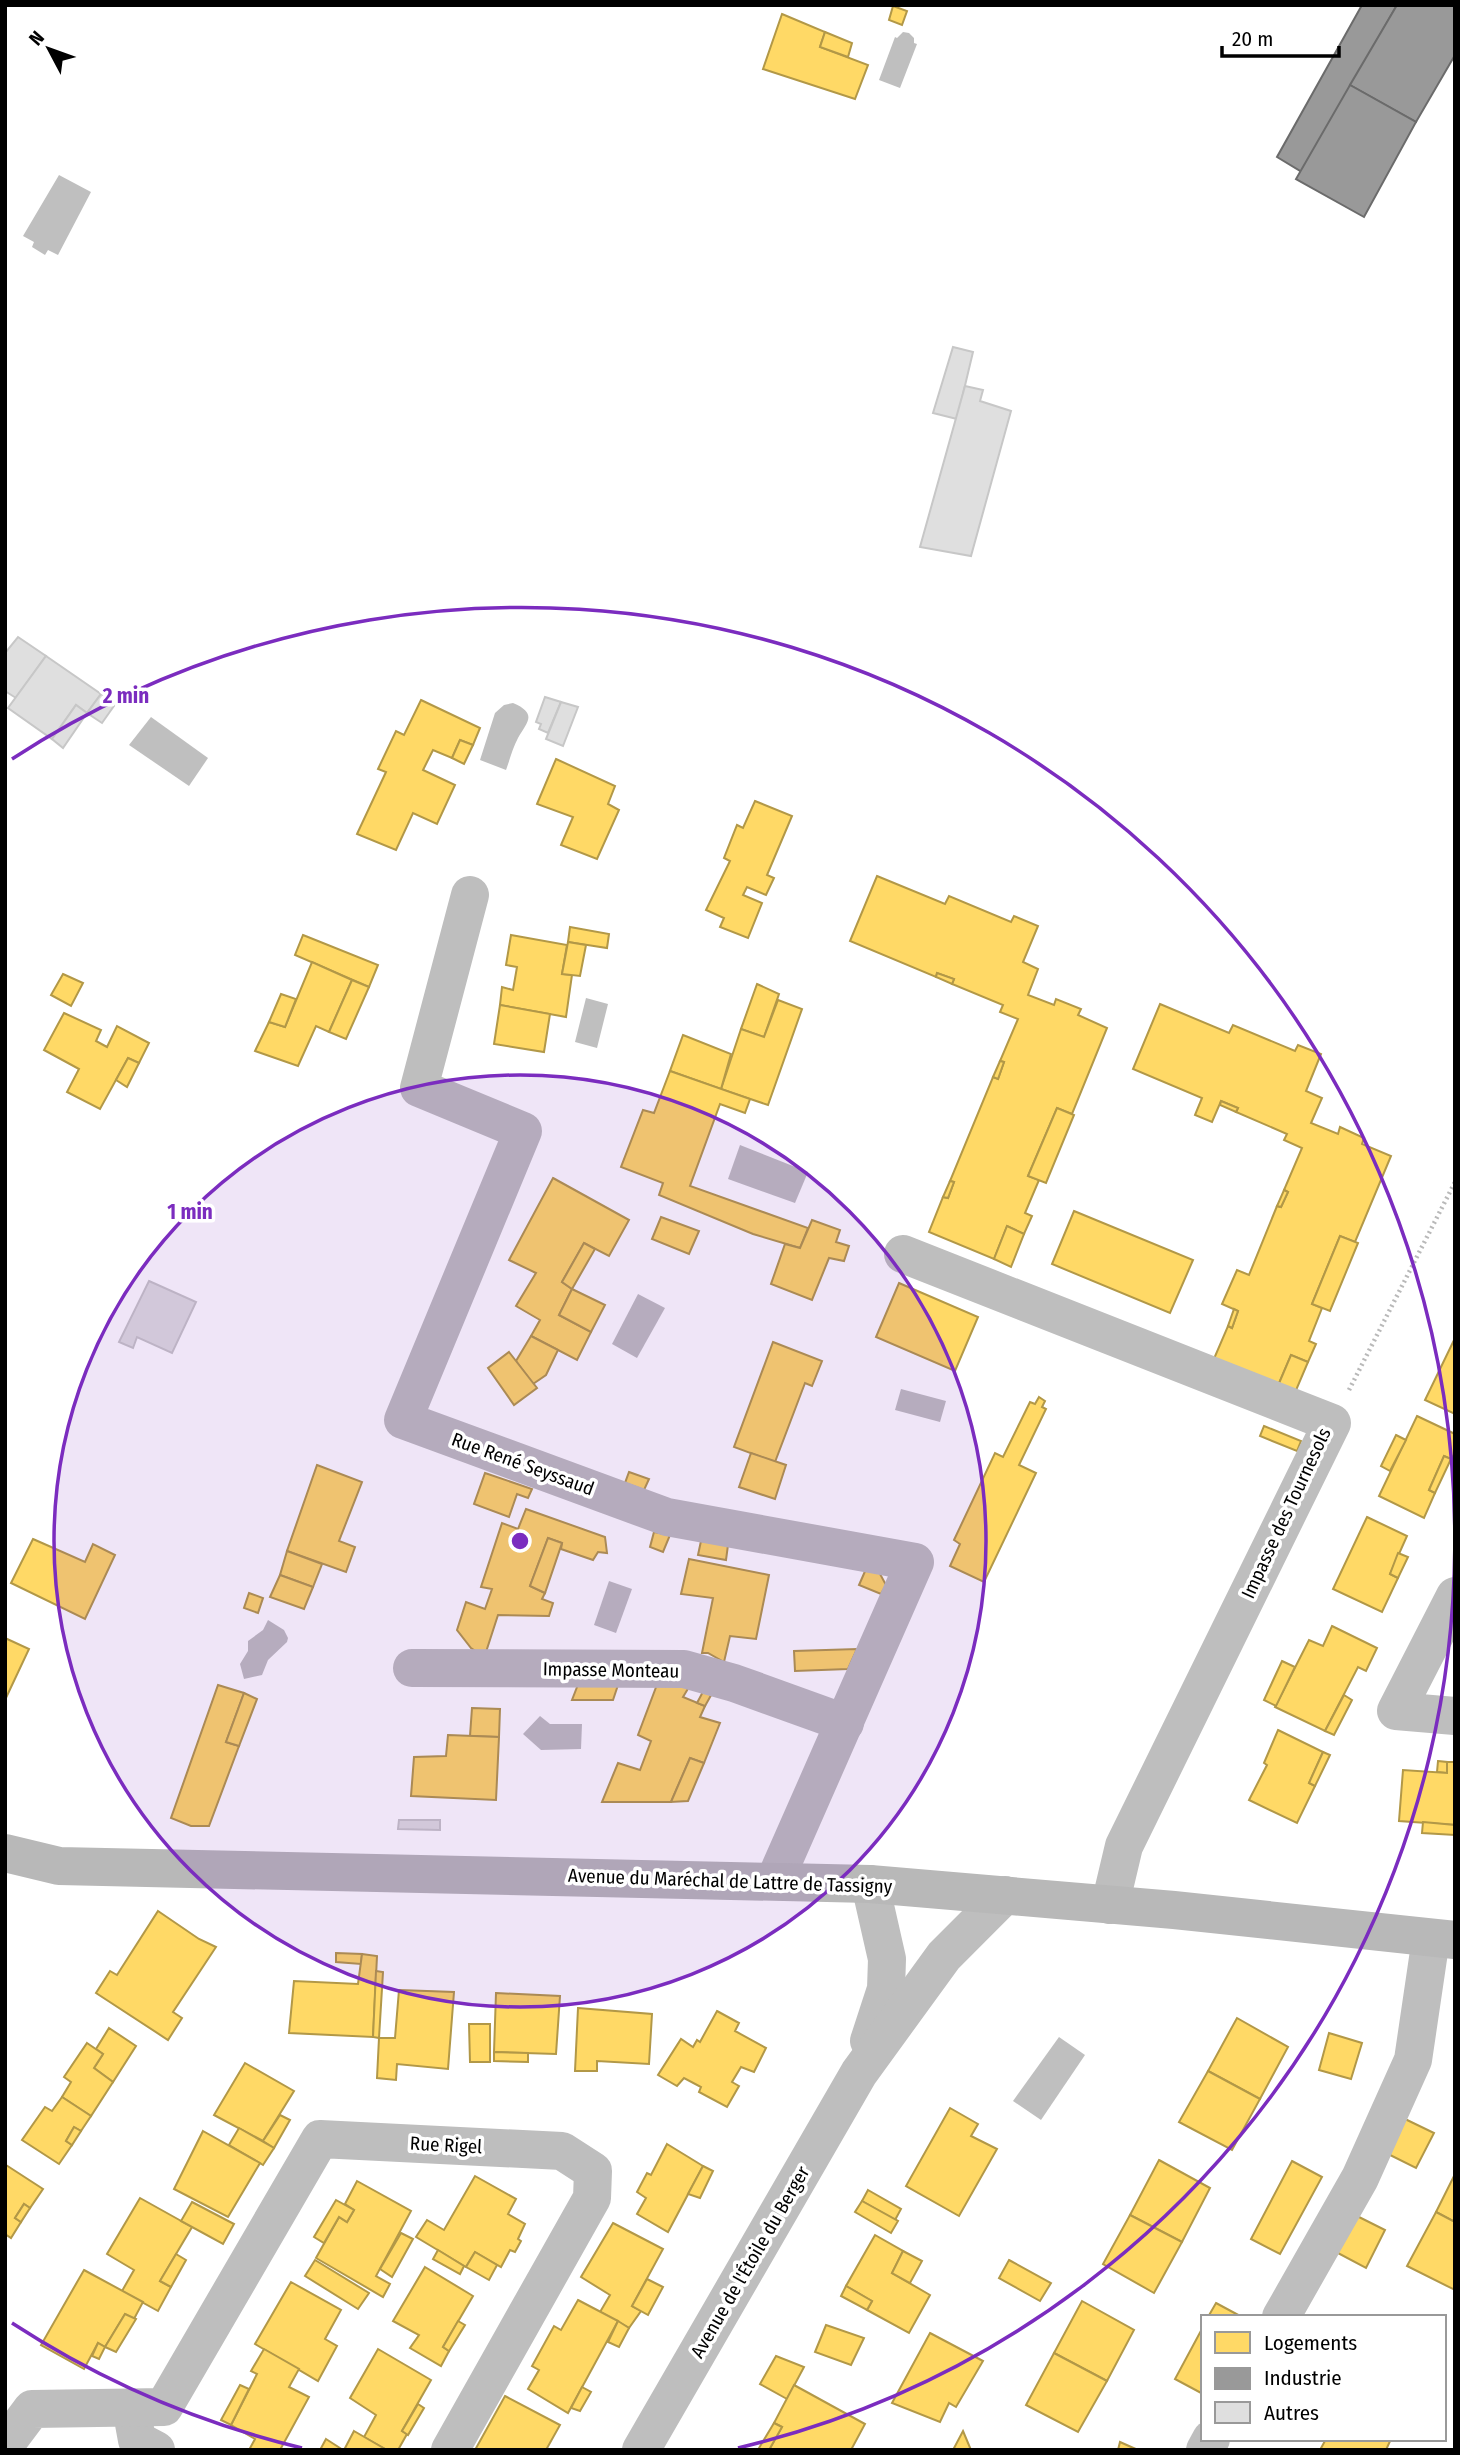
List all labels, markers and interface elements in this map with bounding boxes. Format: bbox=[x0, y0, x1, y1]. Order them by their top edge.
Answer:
north arrow bbox=[14, 14, 84, 84]
scale bar bbox=[1222, 14, 1339, 58]
text: N bbox=[24, 26, 49, 50]
text: 20 m bbox=[1232, 26, 1273, 52]
text: 2 min bbox=[102, 683, 149, 709]
text: 1 min bbox=[167, 1199, 213, 1225]
street label: Impasse des Tournesols bbox=[1236, 1424, 1336, 1602]
street label: Rue René Seyssaud bbox=[449, 1428, 597, 1500]
centre of rings bbox=[508, 1529, 532, 1553]
street label: Impasse Monteau bbox=[543, 1657, 679, 1683]
street label: Avenue du Maréchal de Lattre de Tassigny bbox=[568, 1864, 893, 1898]
street label: Rue Rigel bbox=[409, 2132, 483, 2158]
street label: Avenue de l'Étoile du Berger bbox=[686, 2162, 815, 2362]
legend bbox=[1201, 2315, 1446, 2441]
text: Logements bbox=[1264, 2330, 1357, 2356]
text: Industrie bbox=[1264, 2365, 1342, 2391]
text: Autres bbox=[1264, 2400, 1319, 2426]

